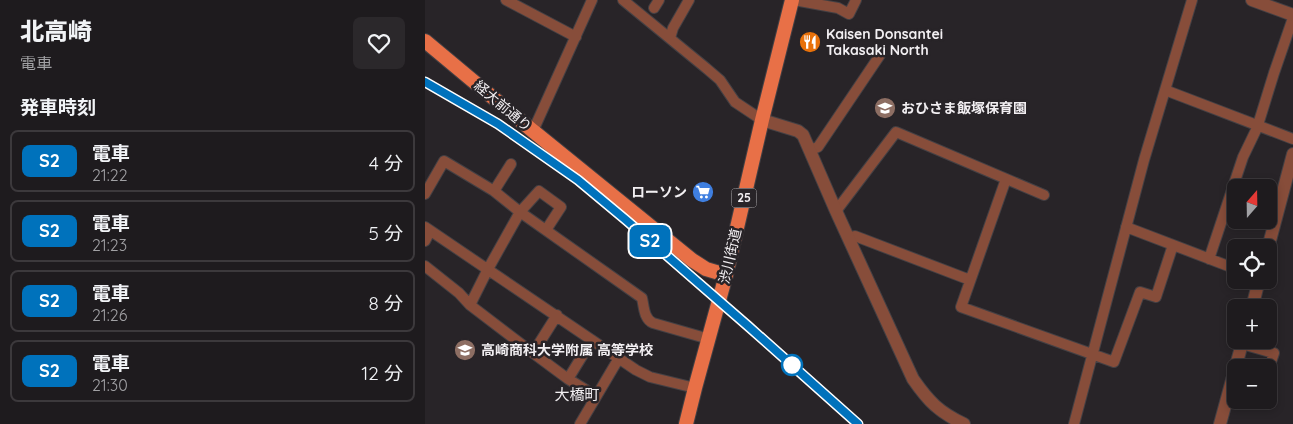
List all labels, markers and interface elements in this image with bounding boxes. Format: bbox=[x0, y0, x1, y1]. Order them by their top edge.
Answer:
text: 北高崎 bbox=[20, 16, 92, 46]
button: heart bbox=[353, 17, 405, 69]
place label: Kaisen Donsantei Takasaki North bbox=[826, 25, 943, 59]
restaurant icon: Kaisen Donsantei Takasaki North bbox=[798, 30, 822, 54]
text: 電車 bbox=[20, 53, 52, 73]
street label: 経大前通り bbox=[470, 77, 536, 135]
text: 発車時刻 bbox=[20, 95, 96, 119]
school or university icon: おひさま飯塚保育園 bbox=[873, 96, 897, 120]
place label: おひさま飯塚保育園 bbox=[901, 99, 1027, 117]
text: 電車 bbox=[92, 141, 130, 165]
text: S2 bbox=[39, 149, 60, 172]
text: 4 分 bbox=[369, 151, 403, 175]
text: 21:22 bbox=[92, 165, 128, 185]
north arrow bbox=[1227, 179, 1277, 229]
map controls bbox=[1227, 179, 1277, 409]
supermarket icon: ローソン bbox=[691, 180, 715, 204]
place label: ローソン bbox=[631, 183, 687, 201]
road number: 25 bbox=[731, 188, 757, 208]
text: 電車 bbox=[92, 211, 130, 235]
text: S2 bbox=[39, 219, 60, 242]
text: 5 分 bbox=[368, 221, 403, 245]
line badge: S2 bbox=[627, 225, 673, 257]
street label: 渋川街道 bbox=[715, 227, 745, 285]
text: S2 bbox=[640, 229, 661, 252]
text: 21:23 bbox=[92, 235, 127, 255]
button: locate bbox=[1227, 239, 1277, 289]
text: 電車 bbox=[92, 281, 130, 305]
text: S2 bbox=[39, 289, 60, 312]
text: 8 分 bbox=[369, 291, 403, 315]
button: + bbox=[1227, 299, 1277, 349]
text: 21:26 bbox=[92, 305, 127, 325]
school or university icon: 高崎商科大学附属 高等学校 bbox=[453, 338, 477, 362]
place label: 高崎商科大学附属 高等学校 bbox=[481, 341, 653, 359]
text: 電車 bbox=[92, 351, 130, 375]
unlabelled marker bbox=[781, 354, 803, 376]
text: S2 bbox=[39, 359, 60, 382]
button: − bbox=[1227, 359, 1277, 409]
text: 12 分 bbox=[361, 361, 403, 385]
text: 21:30 bbox=[92, 375, 128, 395]
district label: 大橋町 bbox=[554, 385, 600, 404]

